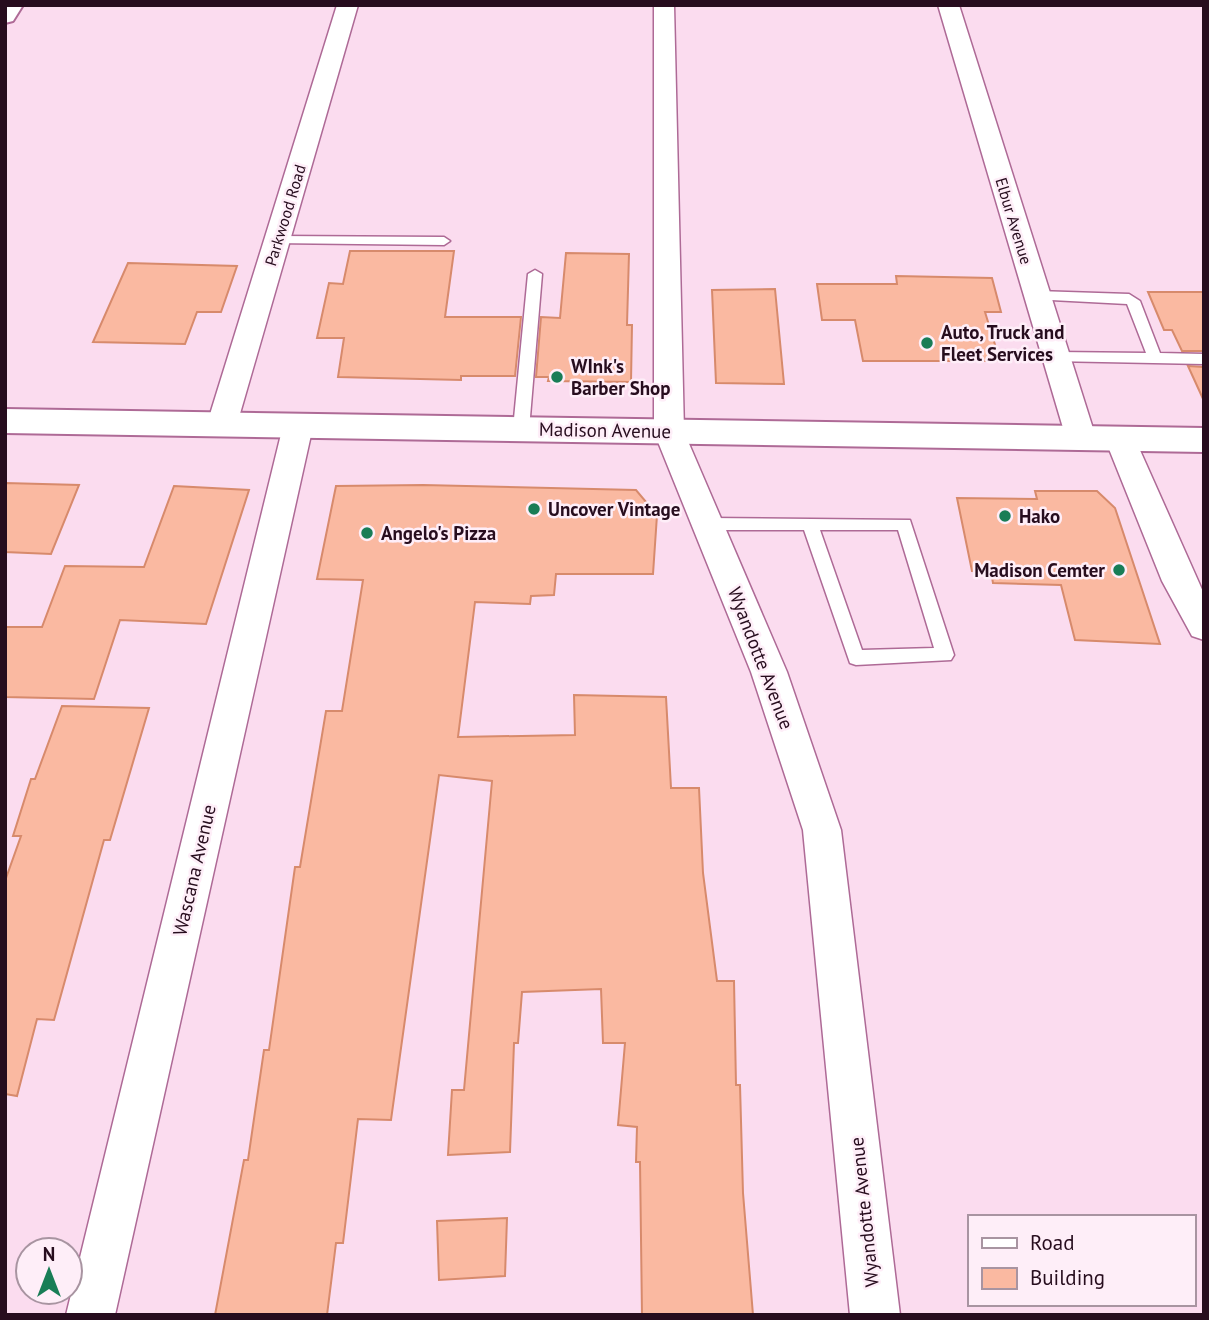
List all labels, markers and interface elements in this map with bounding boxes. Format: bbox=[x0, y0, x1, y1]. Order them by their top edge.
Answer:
street label: Parkwood Road bbox=[260, 162, 310, 268]
street label: Elbur Avenue bbox=[991, 175, 1037, 267]
place label: Auto, Truck and Fleet Services bbox=[941, 320, 1064, 366]
marker: Auto, Truck and Fleet Services bbox=[919, 335, 935, 351]
place label: WInk's Barber Shop bbox=[571, 354, 671, 400]
marker: WInk's Barber Shop bbox=[549, 369, 565, 385]
street label: Madison Avenue bbox=[539, 417, 671, 443]
place label: Uncover Vintage bbox=[548, 497, 680, 521]
marker: Uncover Vintage bbox=[526, 501, 542, 517]
place label: Hako bbox=[1019, 504, 1060, 528]
marker: Hako bbox=[997, 508, 1013, 524]
place label: Angelo's Pizza bbox=[381, 521, 496, 545]
marker: Angelo's Pizza bbox=[359, 525, 375, 541]
place label: Madison Cemter bbox=[974, 558, 1105, 582]
marker: Madison Cemter bbox=[1111, 562, 1127, 578]
street label: Wyandotte Avenue bbox=[723, 583, 799, 733]
street label: Wascana Avenue bbox=[167, 802, 221, 938]
street label: Wyandotte Avenue bbox=[844, 1136, 884, 1288]
legend bbox=[968, 1215, 1195, 1306]
text: Road bbox=[1030, 1229, 1074, 1256]
north arrow bbox=[14, 1236, 84, 1306]
text: N bbox=[43, 1242, 55, 1266]
text: Building bbox=[1030, 1264, 1105, 1291]

